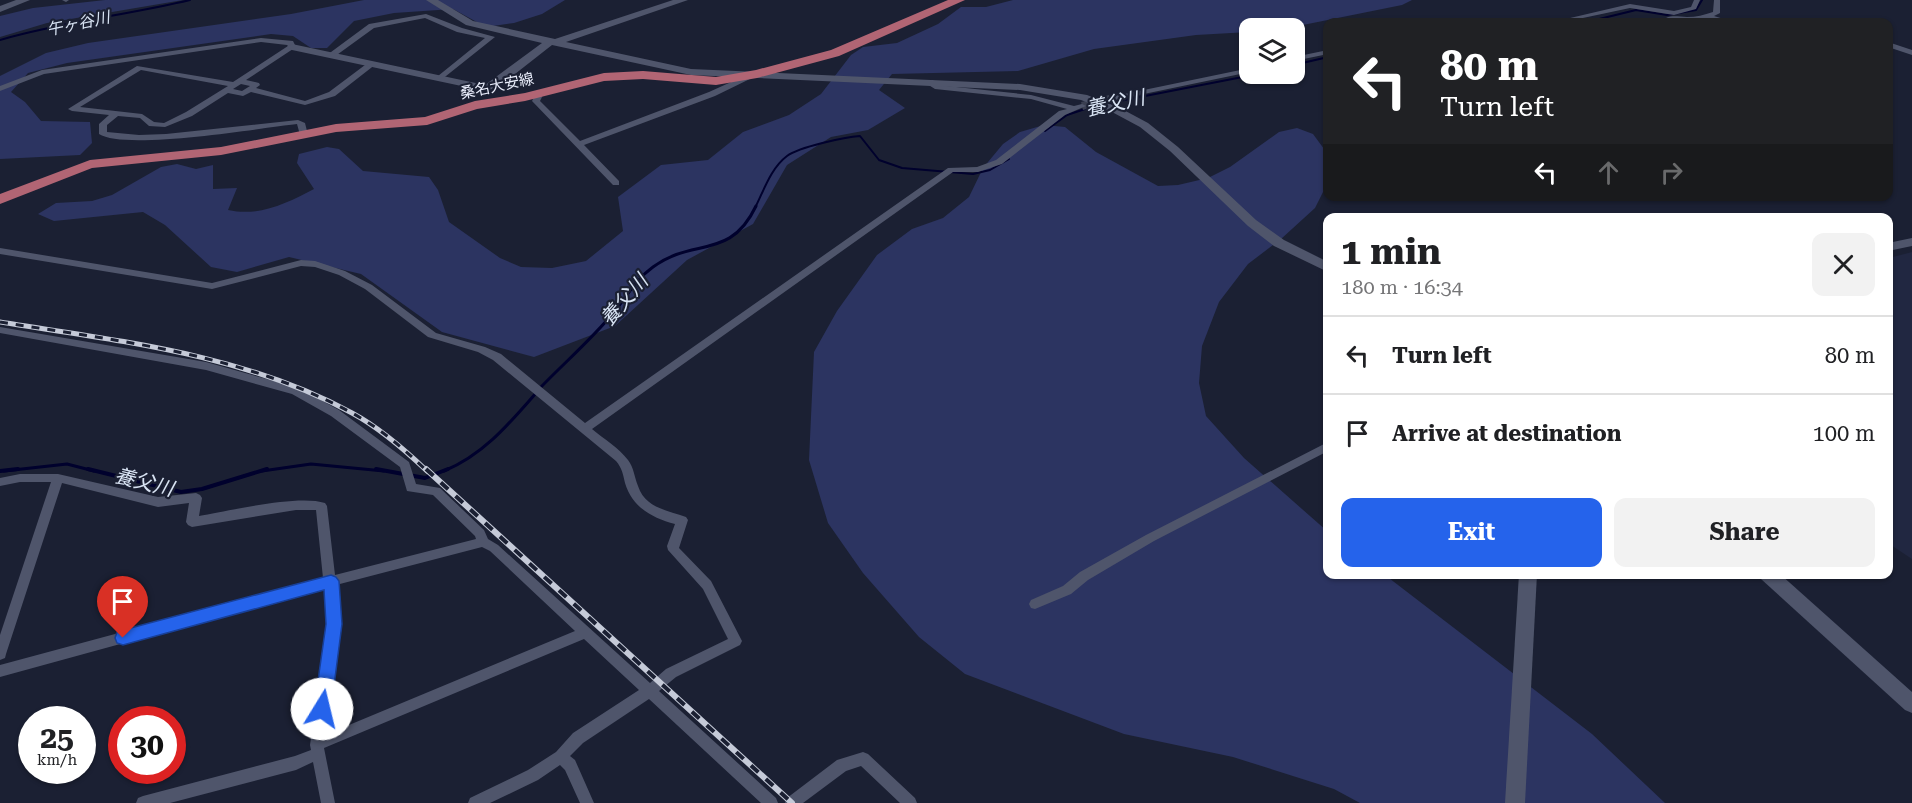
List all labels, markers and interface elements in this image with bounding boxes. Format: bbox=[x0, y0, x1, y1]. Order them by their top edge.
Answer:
water label: 午ヶ谷川 bbox=[45, 7, 113, 39]
map controls bbox=[1239, 18, 1305, 84]
button: layers bbox=[1239, 18, 1305, 84]
text: 80 m bbox=[1440, 41, 1538, 90]
icon: left bbox=[1341, 42, 1419, 120]
street label: 桑名大安線 bbox=[458, 69, 536, 103]
water label: 養父川 bbox=[1083, 85, 1149, 121]
text: Turn left bbox=[1440, 91, 1554, 123]
icon: left bbox=[1529, 156, 1562, 189]
icon: ahead bbox=[1592, 156, 1625, 189]
icon: right bbox=[1655, 156, 1688, 189]
text: 1 min bbox=[1341, 231, 1441, 273]
button: close bbox=[1812, 233, 1875, 296]
water label: 養父川 bbox=[595, 268, 654, 331]
text: 180 m · 16:34 bbox=[1341, 275, 1463, 299]
icon: left bbox=[1341, 339, 1374, 372]
text: Turn left bbox=[1392, 343, 1492, 368]
text: 80 m bbox=[1825, 343, 1875, 368]
icon: arrive bbox=[1341, 417, 1374, 450]
text: Arrive at destination bbox=[1392, 421, 1621, 446]
text: 100 m bbox=[1812, 421, 1875, 446]
water label: 養父川 bbox=[112, 463, 178, 501]
button: Exit bbox=[1341, 498, 1602, 567]
button: Share bbox=[1614, 498, 1875, 567]
pin bbox=[97, 576, 148, 638]
icon: arrive bbox=[106, 585, 139, 618]
position arrow bbox=[290, 677, 354, 741]
speed limit sign: 30 bbox=[108, 706, 186, 784]
text: 25 bbox=[40, 720, 74, 755]
text: km/h bbox=[37, 751, 77, 769]

